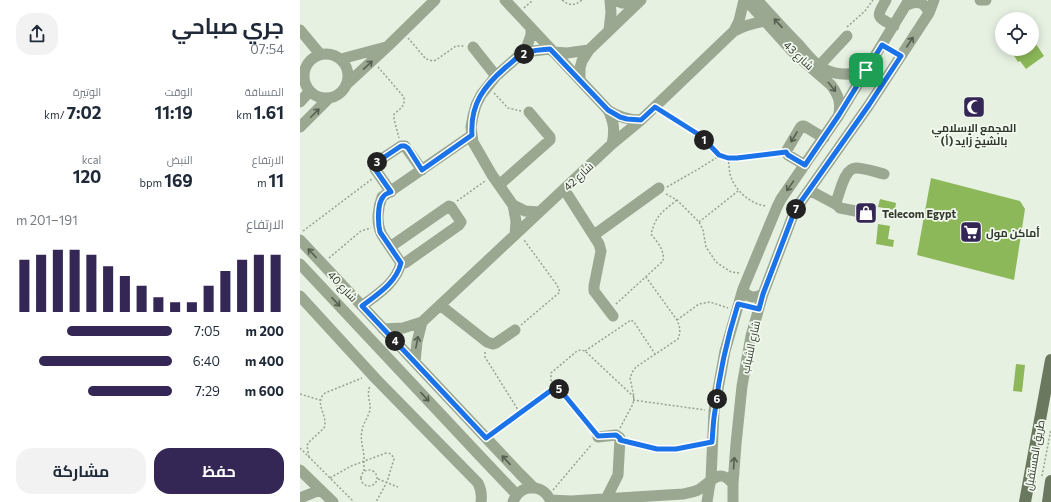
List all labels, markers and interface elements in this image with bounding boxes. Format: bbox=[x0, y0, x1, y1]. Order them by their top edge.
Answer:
text: جري صباحي bbox=[171, 12, 284, 39]
map controls bbox=[995, 12, 1039, 56]
button: locate bbox=[995, 12, 1039, 56]
button: share bbox=[16, 13, 58, 55]
one-way arrow bbox=[774, 18, 783, 28]
one-way arrow bbox=[906, 36, 915, 47]
street label: شارع 43 bbox=[780, 38, 817, 74]
text: 07:54 bbox=[250, 41, 284, 57]
pin: 2 bbox=[514, 44, 534, 64]
text: 2 bbox=[521, 47, 527, 60]
pin bbox=[849, 53, 883, 87]
icon: arrive bbox=[855, 59, 877, 81]
one-way arrow bbox=[363, 61, 373, 70]
one-way arrow bbox=[828, 82, 837, 93]
text: الوتيرة bbox=[73, 85, 101, 98]
text: الوقت bbox=[165, 85, 193, 98]
text: المسافة bbox=[245, 85, 284, 98]
mosque icon: المجمع الإسلامي (أ) بالشيخ زايد bbox=[961, 94, 987, 120]
text: 7:02 bbox=[67, 102, 101, 123]
text: 11:19 bbox=[155, 102, 193, 123]
text: 1.61 bbox=[254, 102, 284, 123]
text: /km bbox=[44, 108, 67, 121]
text: km bbox=[236, 108, 254, 121]
one-way arrow bbox=[310, 108, 319, 118]
place label: المجمع الإسلامي (أ) بالشيخ زايد bbox=[931, 121, 1017, 149]
pin: 1 bbox=[694, 130, 714, 150]
one-way arrow bbox=[790, 131, 798, 143]
text: 1 bbox=[702, 133, 706, 146]
pin: 3 bbox=[367, 152, 387, 172]
text: kcal bbox=[82, 153, 101, 166]
text: النبض bbox=[167, 153, 193, 166]
text: الارتفاع bbox=[252, 153, 284, 166]
text: 3 bbox=[374, 155, 380, 168]
street label: شارع 42 bbox=[560, 159, 597, 194]
text: 120 bbox=[73, 166, 101, 187]
text: 169 bbox=[164, 170, 193, 191]
text: 11 bbox=[269, 170, 284, 191]
text: bpm bbox=[140, 176, 164, 189]
text: m bbox=[257, 176, 269, 189]
one-way arrow bbox=[786, 180, 794, 191]
pin: 7 bbox=[786, 199, 806, 219]
shop icon: Telecom Egypt bbox=[853, 200, 879, 226]
text: 7 bbox=[793, 202, 799, 215]
place label: Telecom Egypt bbox=[882, 207, 957, 220]
text: 191–201 m bbox=[16, 212, 78, 228]
text: الارتفاع bbox=[246, 216, 284, 232]
supermarket icon: أماكن مول bbox=[958, 219, 984, 245]
place label: أماكن مول bbox=[986, 226, 1040, 241]
one-way arrow bbox=[307, 248, 317, 258]
street label: شارع 40 bbox=[324, 268, 360, 305]
one-way arrow bbox=[331, 297, 341, 307]
street label: شارع الشباب bbox=[738, 319, 764, 375]
text: 7:05 bbox=[194, 323, 220, 339]
text: 200 m bbox=[246, 323, 284, 339]
pin: 4 bbox=[385, 331, 405, 351]
text: 4 bbox=[392, 334, 398, 347]
one-way arrow bbox=[413, 336, 421, 349]
text: 6:40 bbox=[193, 353, 220, 369]
text: 400 m bbox=[245, 353, 284, 369]
pin: 5 bbox=[549, 379, 569, 399]
text: 5 bbox=[556, 382, 562, 395]
text: 7:29 bbox=[195, 383, 220, 399]
text: 600 m bbox=[245, 383, 284, 399]
pin: 6 bbox=[707, 389, 727, 409]
one-way arrow bbox=[420, 392, 429, 402]
text: 6 bbox=[714, 392, 720, 405]
street label: طريق المستقبل bbox=[1021, 419, 1048, 491]
button: مشاركة bbox=[16, 448, 146, 494]
button: حفظ bbox=[154, 448, 284, 494]
one-way arrow bbox=[502, 455, 511, 465]
one-way arrow bbox=[731, 457, 738, 470]

